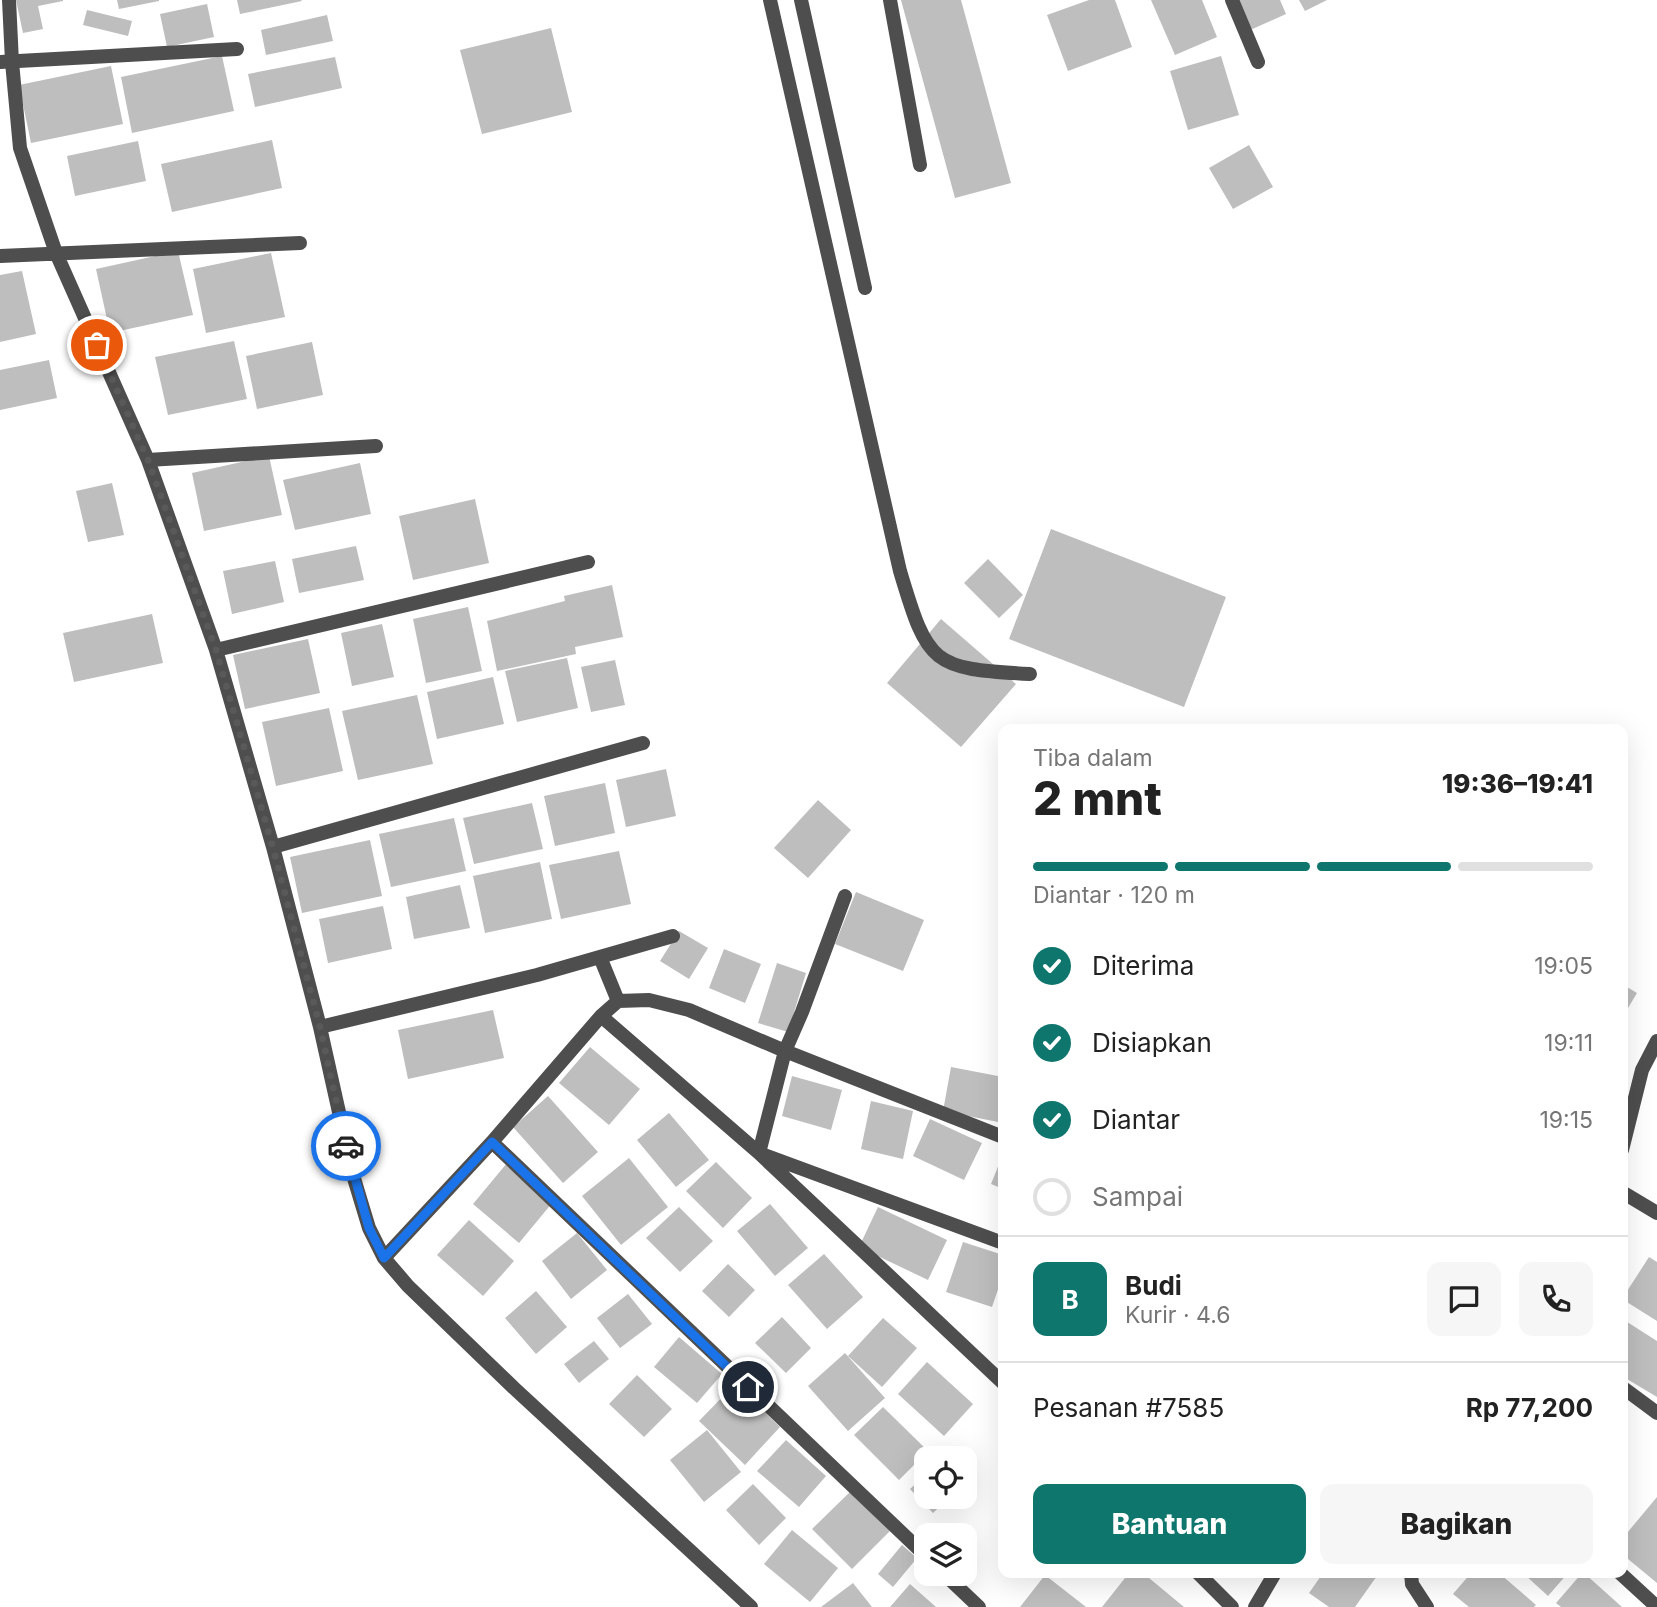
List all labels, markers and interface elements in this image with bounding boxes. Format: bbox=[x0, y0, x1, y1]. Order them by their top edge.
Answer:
pin bbox=[67, 315, 127, 375]
icon: bag bbox=[78, 326, 116, 364]
text: Tiba dalam bbox=[1033, 744, 1153, 772]
text: 19:36–19:41 bbox=[1442, 768, 1593, 799]
text: 2 mnt bbox=[1033, 770, 1162, 826]
text: Diantar · 120 m bbox=[1033, 881, 1195, 909]
icon: check bbox=[1033, 947, 1071, 985]
text: Diterima bbox=[1092, 950, 1194, 981]
text: 19:05 bbox=[1534, 952, 1593, 980]
icon: check bbox=[1033, 1024, 1071, 1062]
text: Disiapkan bbox=[1092, 1027, 1212, 1058]
text: 19:11 bbox=[1544, 1029, 1593, 1057]
icon: check bbox=[1033, 1101, 1071, 1139]
text: Diantar bbox=[1092, 1104, 1180, 1135]
text: 19:15 bbox=[1539, 1106, 1593, 1134]
courier bbox=[311, 1111, 381, 1181]
icon: car bbox=[327, 1127, 365, 1165]
text: Sampai bbox=[1092, 1181, 1183, 1212]
button: chat bbox=[1427, 1262, 1501, 1336]
button: phone bbox=[1519, 1262, 1593, 1336]
text: Budi bbox=[1125, 1270, 1182, 1301]
text: B bbox=[1061, 1284, 1079, 1315]
text: Kurir · 4.6 bbox=[1125, 1301, 1230, 1329]
pin bbox=[718, 1357, 778, 1417]
icon: home bbox=[729, 1368, 767, 1406]
text: Pesanan #7585 bbox=[1033, 1392, 1224, 1423]
text: Rp 77,200 bbox=[1466, 1392, 1593, 1423]
map controls bbox=[914, 1446, 977, 1586]
button: locate bbox=[914, 1446, 977, 1509]
button: Bantuan bbox=[1033, 1484, 1306, 1564]
button: Bagikan bbox=[1320, 1484, 1593, 1564]
button: layers bbox=[914, 1523, 977, 1586]

